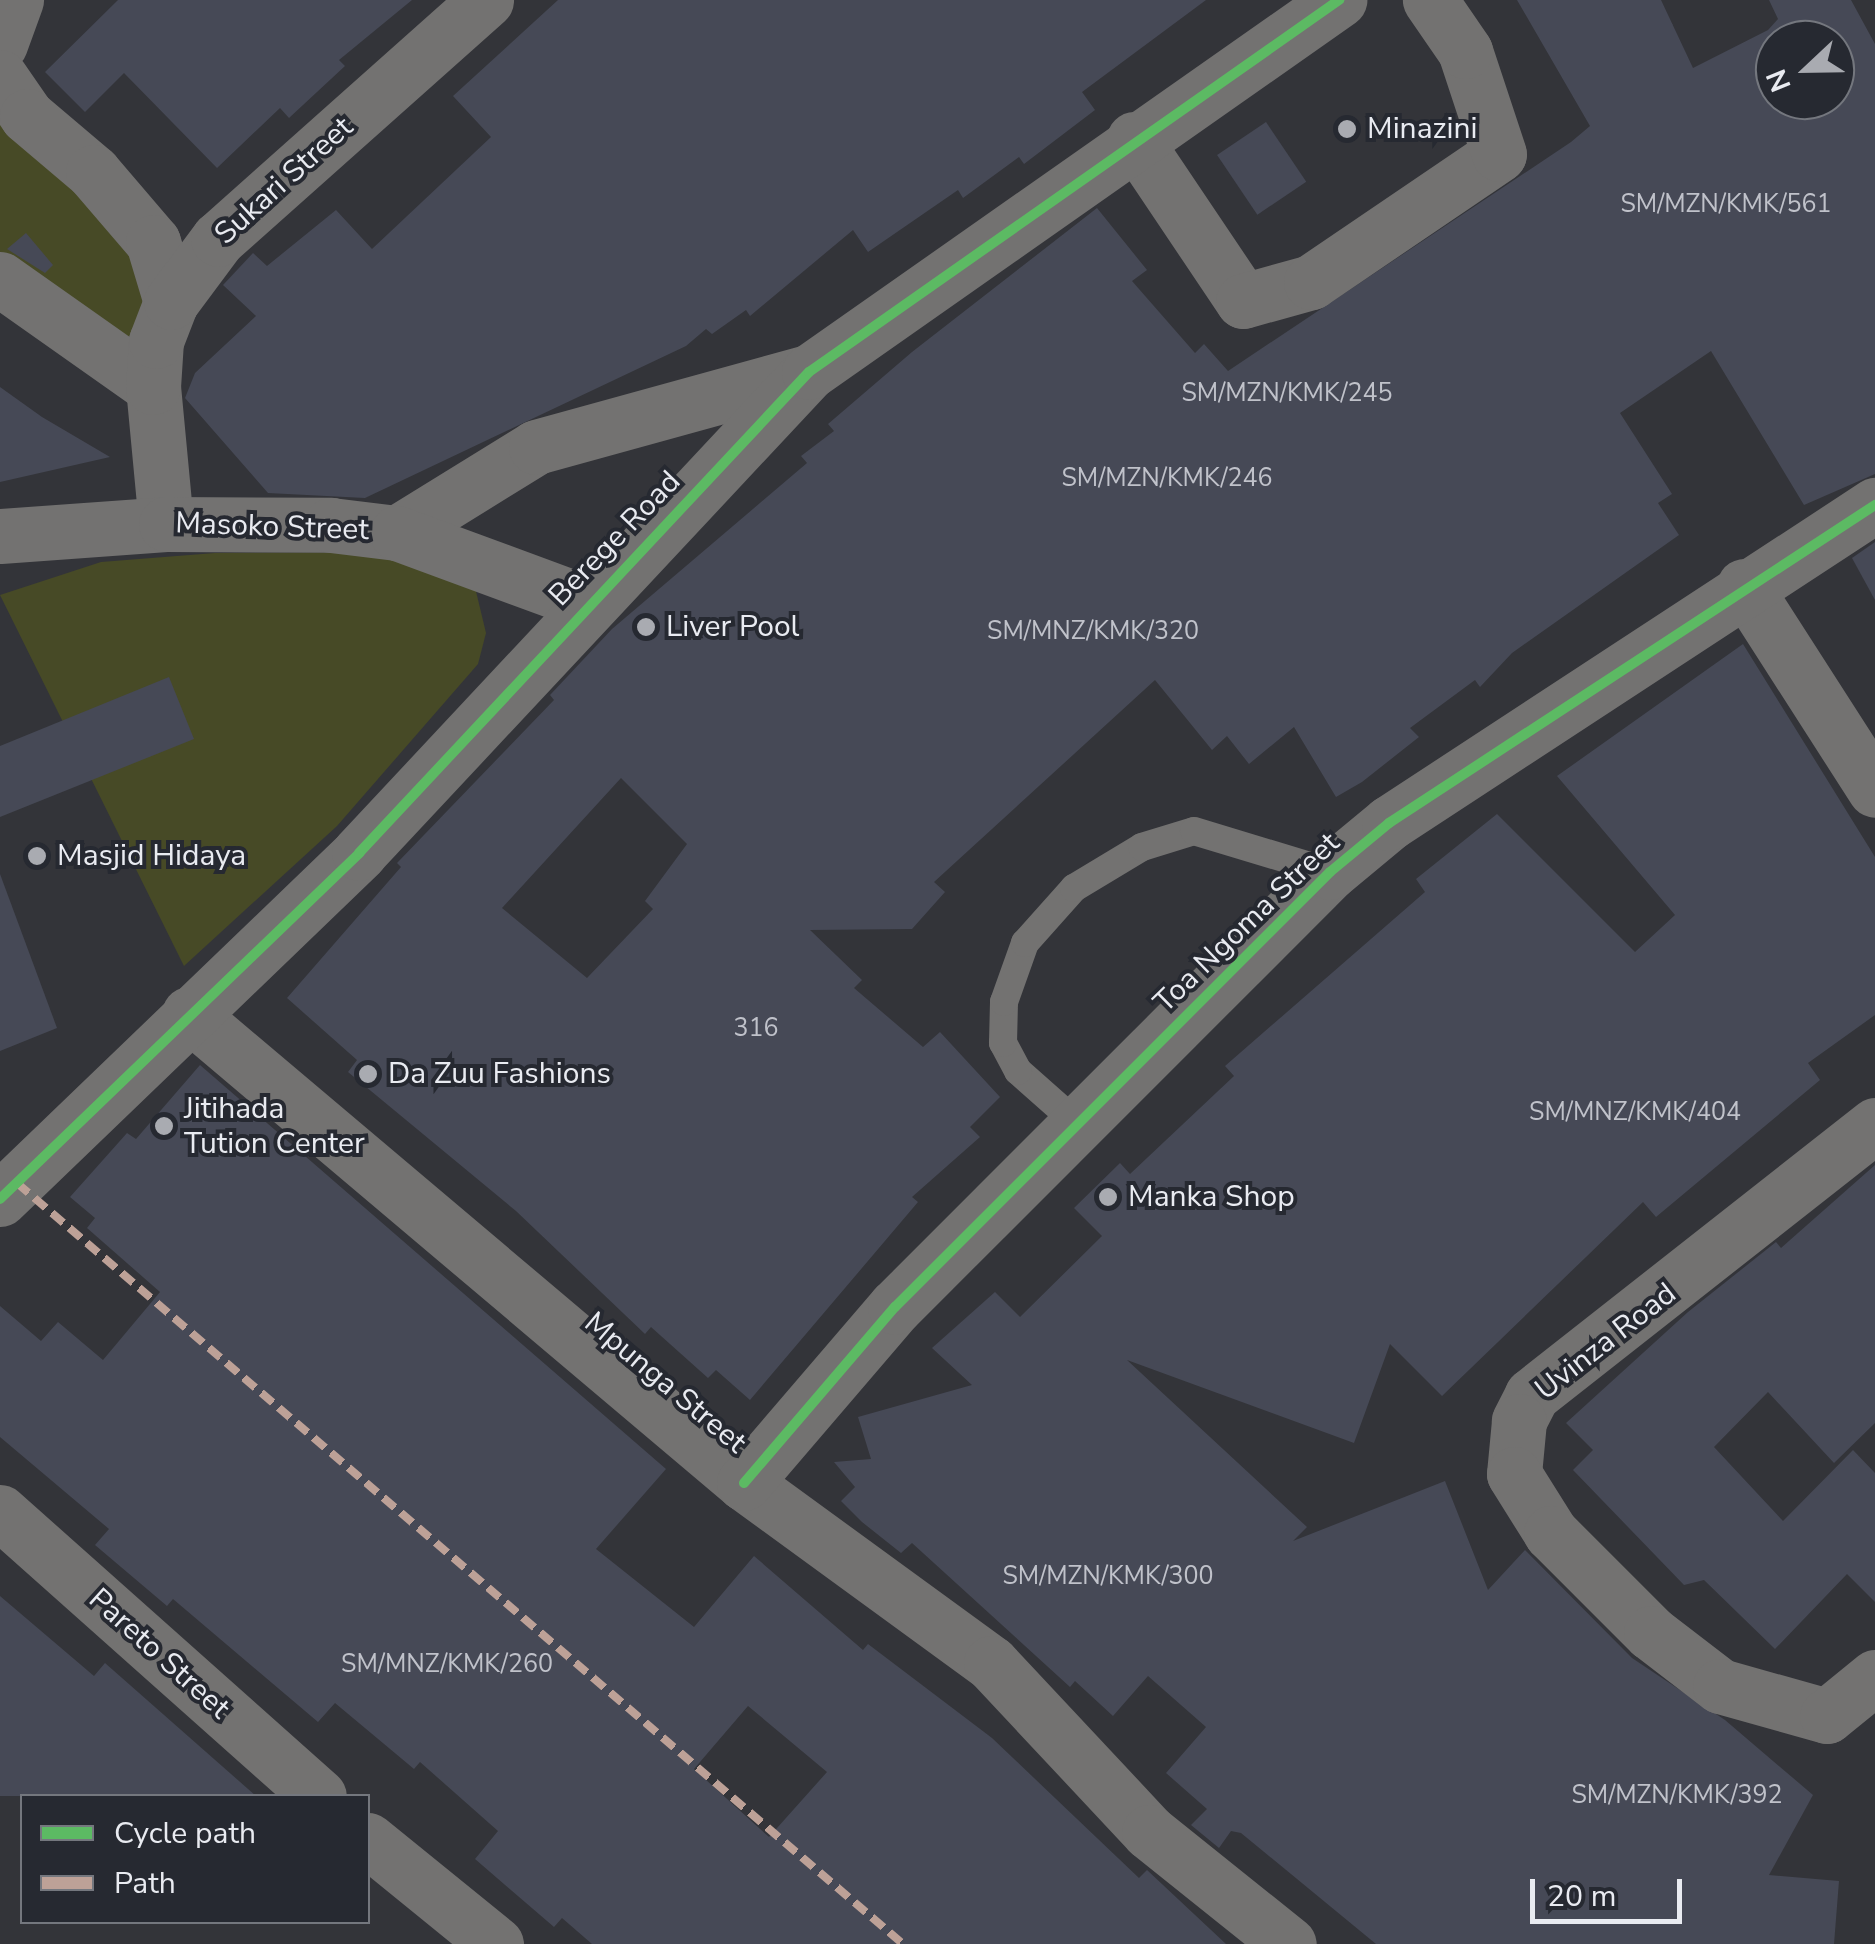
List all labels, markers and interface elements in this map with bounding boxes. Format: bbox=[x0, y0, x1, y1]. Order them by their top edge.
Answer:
north arrow bbox=[1755, 20, 1855, 120]
text: N bbox=[1758, 64, 1801, 97]
street label: Sukari Street bbox=[208, 110, 360, 252]
place label: Minazini bbox=[1367, 111, 1477, 147]
marker: Minazini bbox=[1336, 118, 1358, 140]
house number: SM/MZN/KMK/561 bbox=[1620, 189, 1832, 219]
house number: SM/MZN/KMK/245 bbox=[1181, 378, 1393, 408]
house number: SM/MZN/KMK/246 bbox=[1061, 463, 1273, 493]
street label: Berege Road bbox=[542, 464, 688, 614]
street label: Masoko Street bbox=[175, 506, 369, 548]
place label: Liver Pool bbox=[666, 609, 799, 645]
marker: Liver Pool bbox=[635, 616, 657, 638]
house number: SM/MNZ/KMK/320 bbox=[987, 616, 1199, 646]
street label: Toa Ngoma Street bbox=[1147, 825, 1347, 1021]
place label: Masjid Hidaya bbox=[57, 838, 246, 874]
marker: Masjid Hidaya bbox=[26, 845, 48, 867]
house number: 316 bbox=[734, 1013, 778, 1043]
place label: Da Zuu Fashions bbox=[388, 1056, 611, 1092]
marker: Da Zuu Fashions bbox=[357, 1063, 379, 1085]
place label: Jitihada Tution Center bbox=[184, 1091, 365, 1162]
house number: SM/MNZ/KMK/404 bbox=[1529, 1097, 1741, 1127]
marker: Jitihada Tution Center bbox=[153, 1115, 175, 1137]
place label: Manka Shop bbox=[1128, 1179, 1295, 1215]
marker: Manka Shop bbox=[1097, 1186, 1119, 1208]
street label: Uvinza Road bbox=[1529, 1276, 1683, 1408]
street label: Mpunga Street bbox=[577, 1305, 753, 1461]
house number: SM/MZN/KMK/300 bbox=[1002, 1561, 1214, 1591]
street label: Pareto Street bbox=[81, 1581, 237, 1727]
house number: SM/MNZ/KMK/260 bbox=[341, 1649, 553, 1679]
house number: SM/MZN/KMK/392 bbox=[1571, 1780, 1783, 1810]
legend bbox=[20, 1794, 370, 1924]
text: Cycle path bbox=[114, 1813, 256, 1854]
scale bar bbox=[1535, 1859, 1688, 1921]
text: Path bbox=[114, 1863, 176, 1904]
text: 20 m bbox=[1547, 1876, 1616, 1917]

